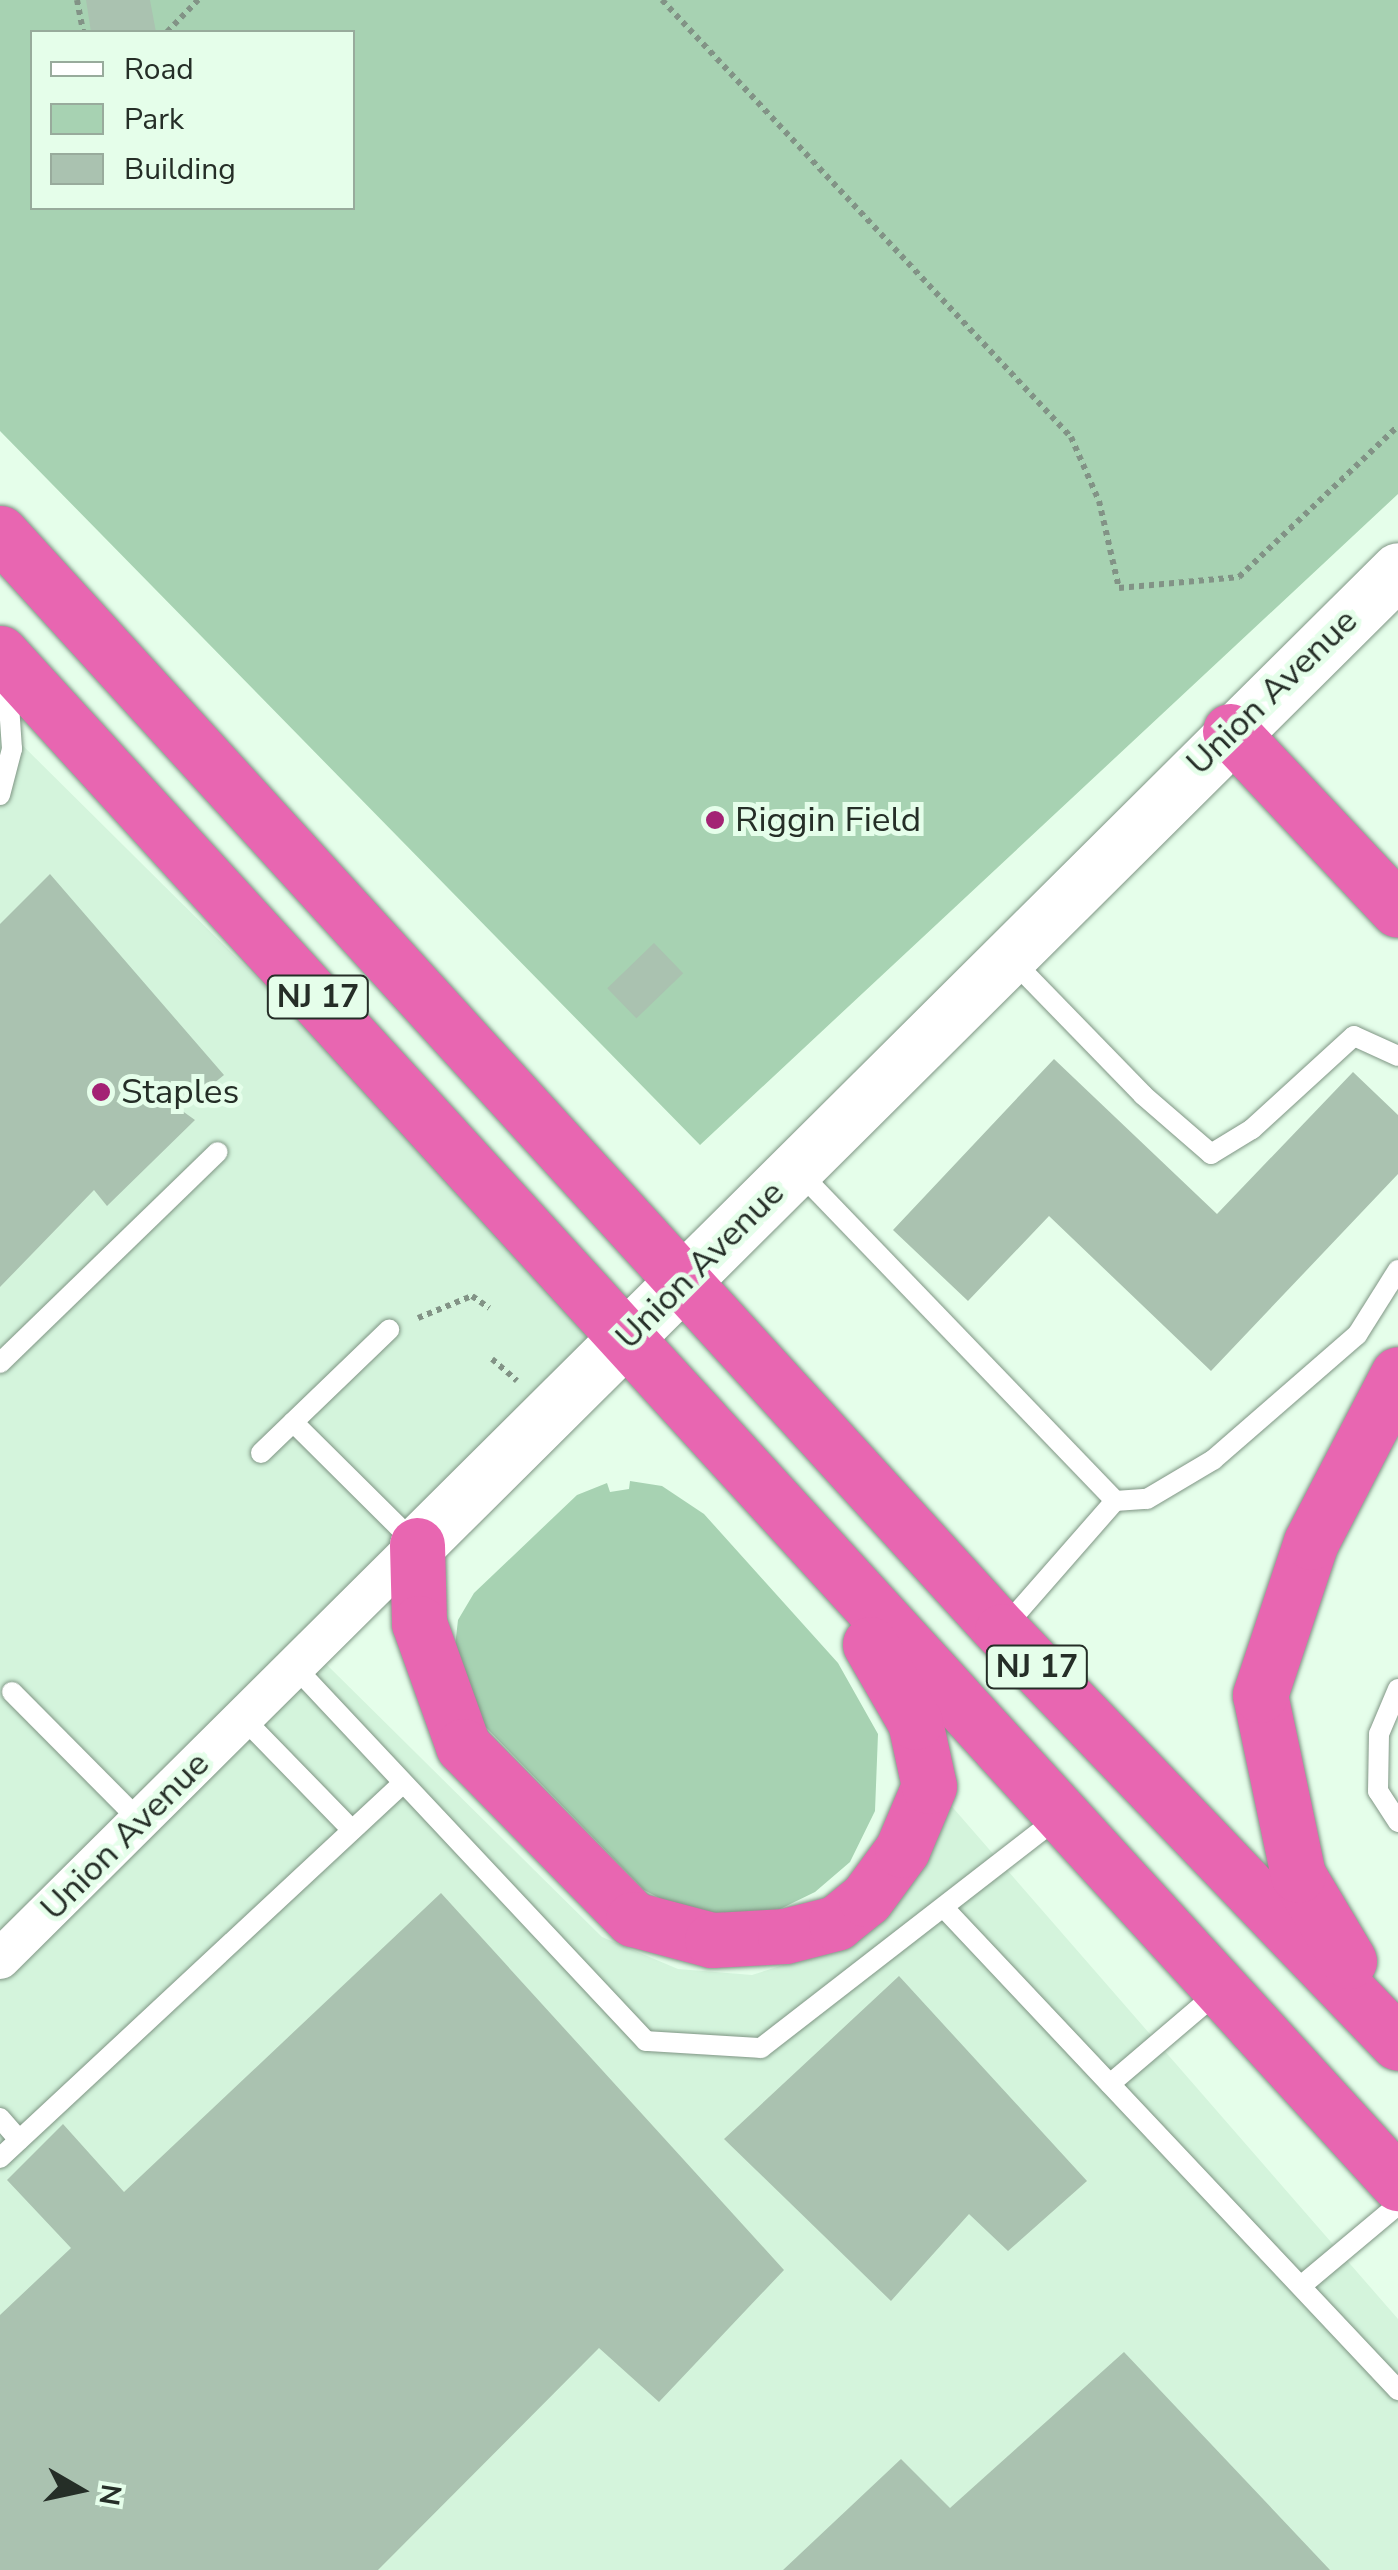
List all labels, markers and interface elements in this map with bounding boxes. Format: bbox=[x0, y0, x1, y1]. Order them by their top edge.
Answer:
legend bbox=[30, 30, 355, 210]
text: Road bbox=[124, 49, 194, 90]
text: Park bbox=[124, 99, 184, 140]
text: Building bbox=[124, 149, 236, 190]
street label: Union Avenue bbox=[1178, 600, 1366, 784]
place label: Riggin Field bbox=[735, 799, 921, 841]
marker: Riggin Field bbox=[704, 809, 726, 831]
road number: NJ 17 bbox=[266, 970, 370, 1024]
place label: Staples bbox=[121, 1071, 239, 1113]
marker: Staples bbox=[90, 1081, 112, 1103]
street label: Union Avenue bbox=[607, 1172, 793, 1358]
road number: NJ 17 bbox=[984, 1640, 1090, 1694]
street label: Union Avenue bbox=[32, 1743, 218, 1929]
north arrow bbox=[30, 2440, 130, 2540]
text: N bbox=[89, 2481, 130, 2508]

